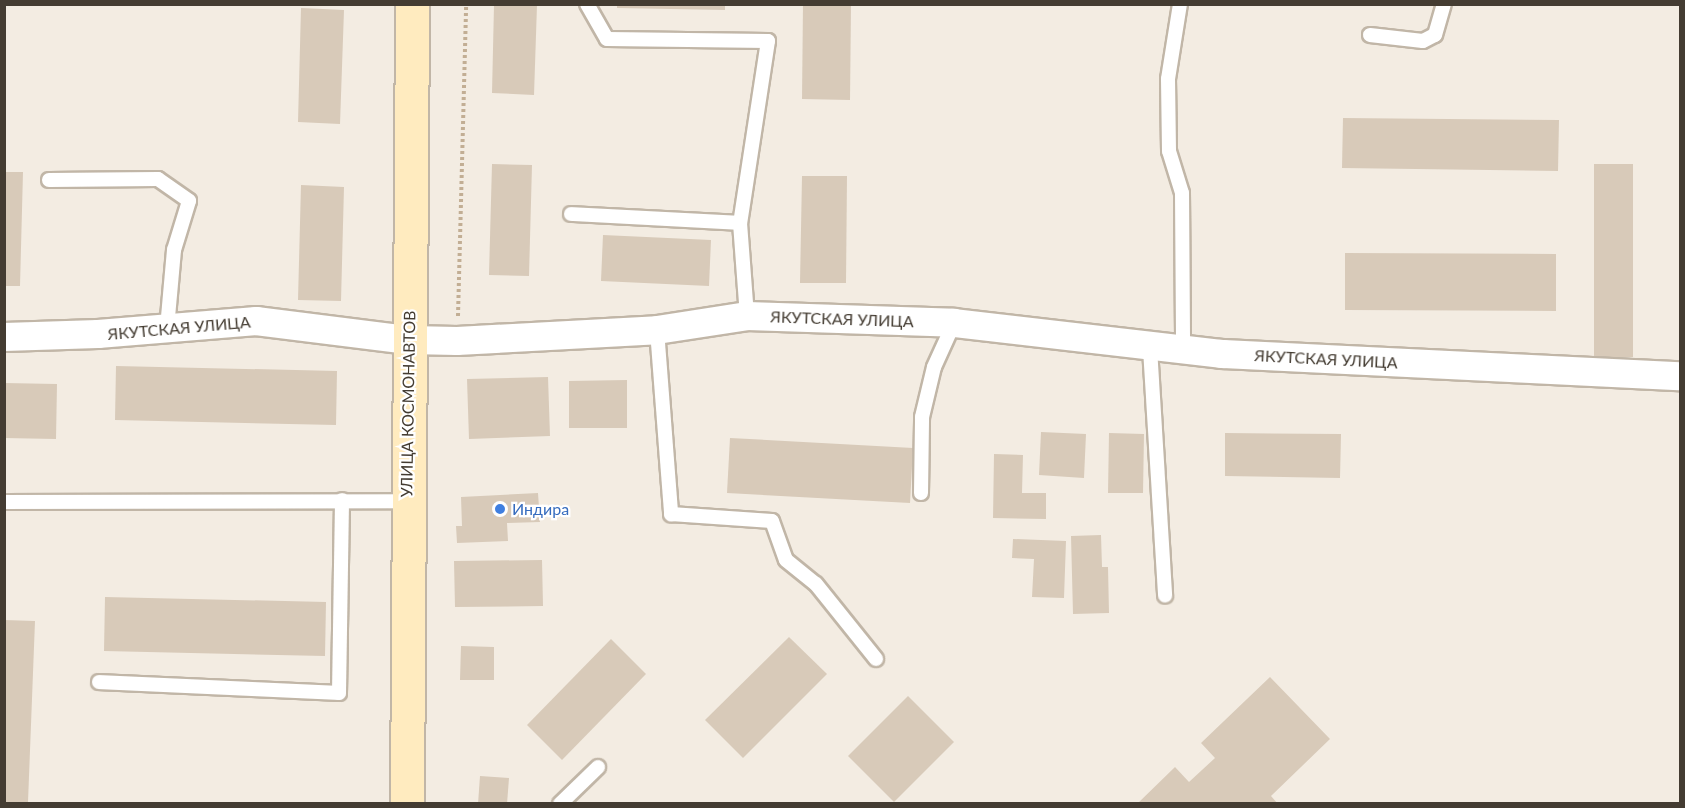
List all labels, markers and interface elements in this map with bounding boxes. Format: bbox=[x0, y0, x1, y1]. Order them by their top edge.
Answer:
street label: ЯКУТСКАЯ УЛИЦА bbox=[770, 307, 914, 331]
street label: УЛИЦА КОСМОНАВТОВ bbox=[397, 310, 419, 498]
street label: ЯКУТСКАЯ УЛИЦА bbox=[107, 312, 251, 344]
street label: ЯКУТСКАЯ УЛИЦА bbox=[1254, 346, 1398, 372]
place label: Индира bbox=[512, 499, 569, 519]
marker: Индира bbox=[493, 502, 507, 516]

